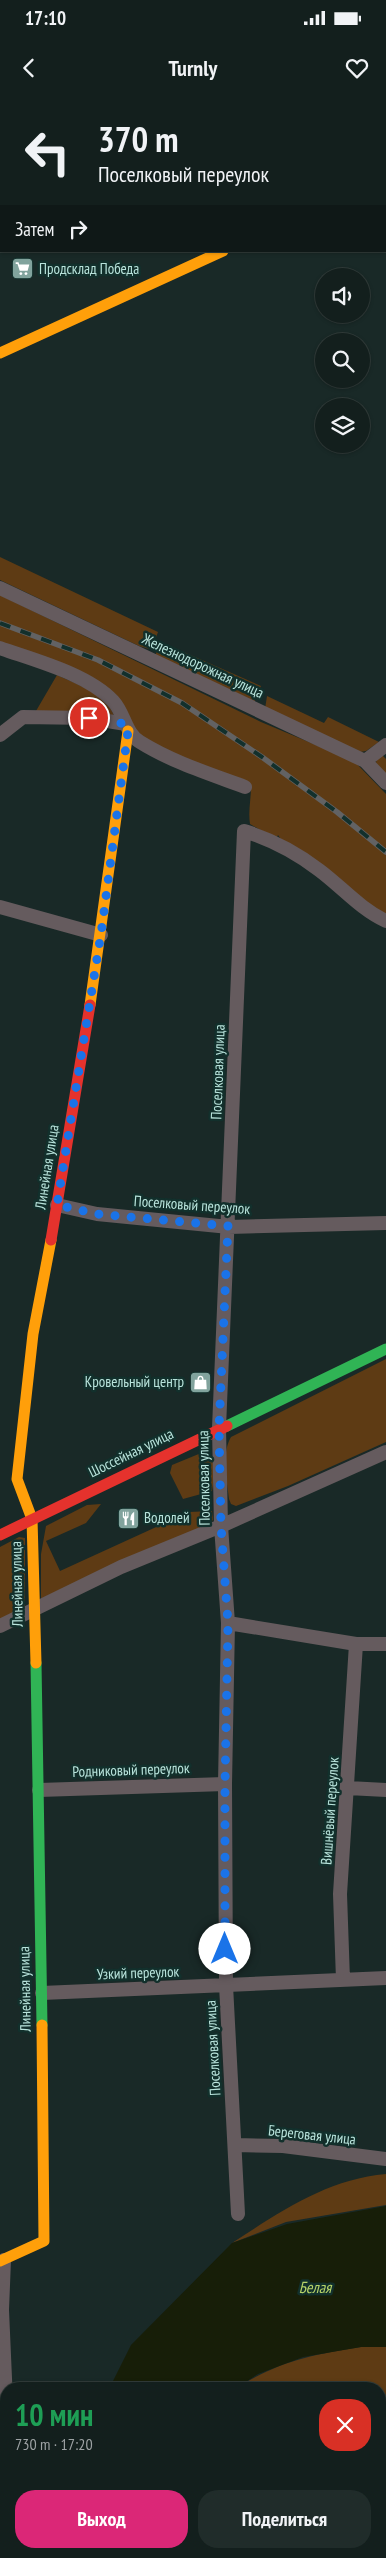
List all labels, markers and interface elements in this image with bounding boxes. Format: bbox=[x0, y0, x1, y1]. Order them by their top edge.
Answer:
text: 17:10 bbox=[25, 6, 66, 30]
icon: back bbox=[15, 54, 43, 82]
text: Turnly bbox=[169, 54, 217, 82]
icon: heart bbox=[343, 54, 371, 82]
text: 370 m bbox=[98, 116, 179, 162]
icon: left bbox=[15, 120, 80, 185]
text: Поселковый переулок bbox=[98, 160, 269, 188]
icon: right bbox=[64, 215, 92, 243]
text: Затем bbox=[15, 217, 54, 241]
supermarket icon: Продсклад Победа bbox=[11, 257, 35, 281]
place label: Продсклад Победа bbox=[39, 259, 139, 278]
map controls bbox=[315, 268, 370, 453]
button: sound bbox=[315, 268, 370, 323]
button: search bbox=[315, 333, 370, 388]
button: layers bbox=[315, 398, 370, 453]
street label: Железнодорожная улица bbox=[138, 629, 267, 702]
pin bbox=[68, 697, 110, 739]
icon: arrive bbox=[75, 704, 103, 732]
street label: Поселковая улица bbox=[206, 1024, 229, 1120]
street label: Линейная улица bbox=[30, 1123, 63, 1212]
street label: Поселковый переулок bbox=[133, 1191, 251, 1218]
shop icon: Кровельный центр bbox=[188, 1370, 212, 1394]
place label: Кровельный центр bbox=[85, 1372, 184, 1391]
street label: Шоссейная улица bbox=[85, 1424, 176, 1481]
street label: Поселковая улица bbox=[193, 1430, 214, 1526]
restaurant icon: Водолей bbox=[116, 1506, 140, 1530]
place label: Водолей bbox=[144, 1508, 190, 1527]
street label: Линейная улица bbox=[6, 1541, 27, 1628]
street label: Вишнёвый переулок bbox=[316, 1756, 343, 1866]
street label: Родниковый переулок bbox=[72, 1758, 190, 1781]
position arrow bbox=[198, 1922, 250, 1974]
street label: Линейная улица bbox=[14, 1946, 35, 2033]
street label: Узкий переулок bbox=[96, 1962, 180, 1983]
street label: Поселковая улица bbox=[201, 2000, 224, 2096]
street label: Береговая улица bbox=[267, 2120, 357, 2149]
water label: Белая bbox=[299, 2277, 333, 2297]
text: 10 мин bbox=[15, 2395, 93, 2434]
button: close bbox=[319, 2399, 371, 2451]
text: 730 m · 17:20 bbox=[15, 2434, 93, 2454]
button: Выход bbox=[15, 2490, 188, 2548]
button: Поделиться bbox=[198, 2490, 371, 2548]

